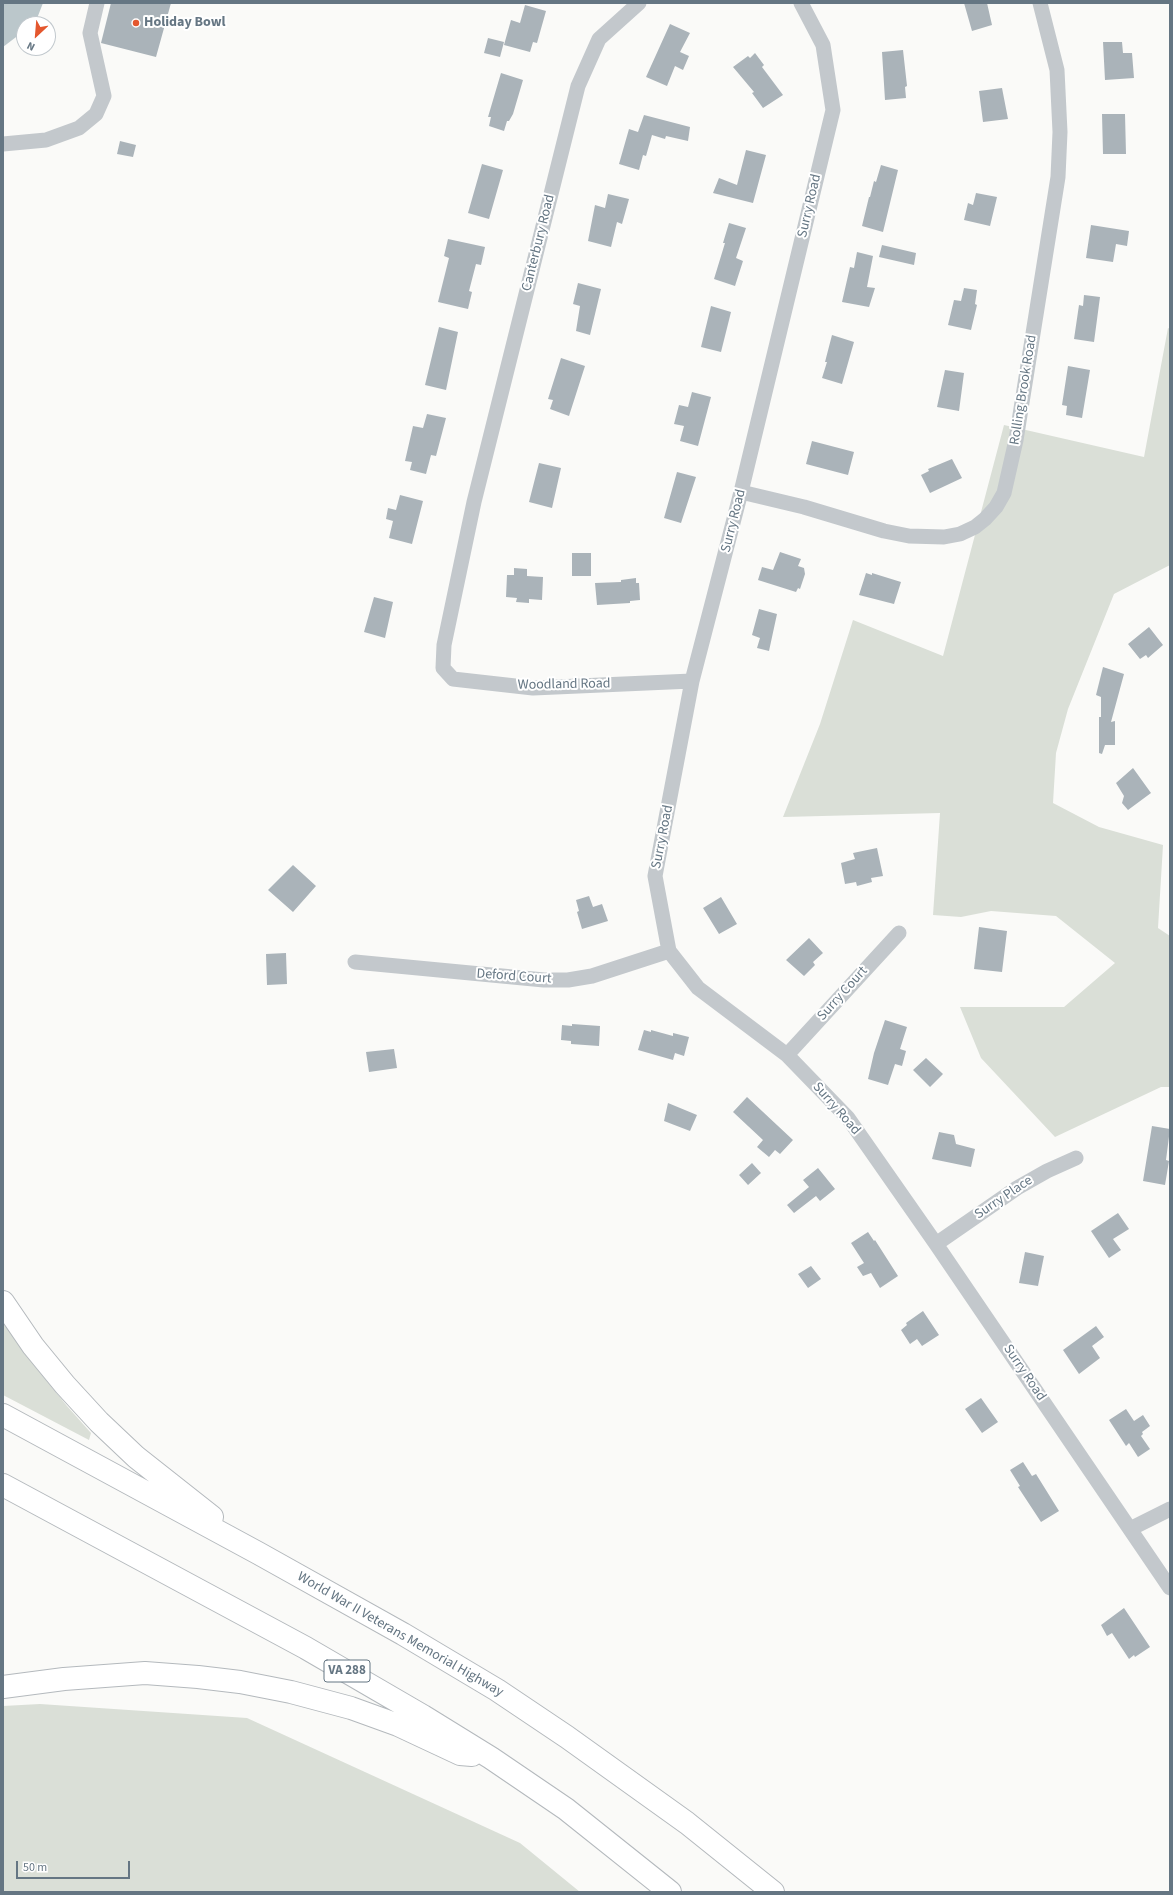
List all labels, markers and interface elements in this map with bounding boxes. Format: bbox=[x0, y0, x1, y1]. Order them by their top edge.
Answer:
place label: Holiday Bowl bbox=[144, 15, 226, 31]
north arrow bbox=[16, 16, 56, 56]
marker: Holiday Bowl bbox=[131, 18, 141, 28]
text: N bbox=[24, 38, 38, 55]
street label: Surry Road bbox=[795, 173, 825, 239]
street label: Canterbury Road bbox=[519, 193, 559, 293]
street label: Rolling Brook Road bbox=[1007, 334, 1041, 446]
street label: Surry Road bbox=[718, 488, 750, 554]
street label: Woodland Road bbox=[517, 676, 611, 694]
street label: Surry Road bbox=[649, 804, 677, 870]
street label: Surry Court bbox=[814, 963, 872, 1025]
street label: Deford Court bbox=[476, 966, 552, 988]
street label: Surry Road bbox=[808, 1079, 864, 1139]
street label: Surry Place bbox=[972, 1173, 1036, 1223]
street label: Surry Road bbox=[999, 1342, 1049, 1404]
street label: World War II Veterans Memorial Highway bbox=[294, 1569, 506, 1701]
road number: VA 288 bbox=[324, 1660, 370, 1682]
scale bar bbox=[18, 1853, 132, 1879]
text: 50 m bbox=[23, 1859, 47, 1876]

